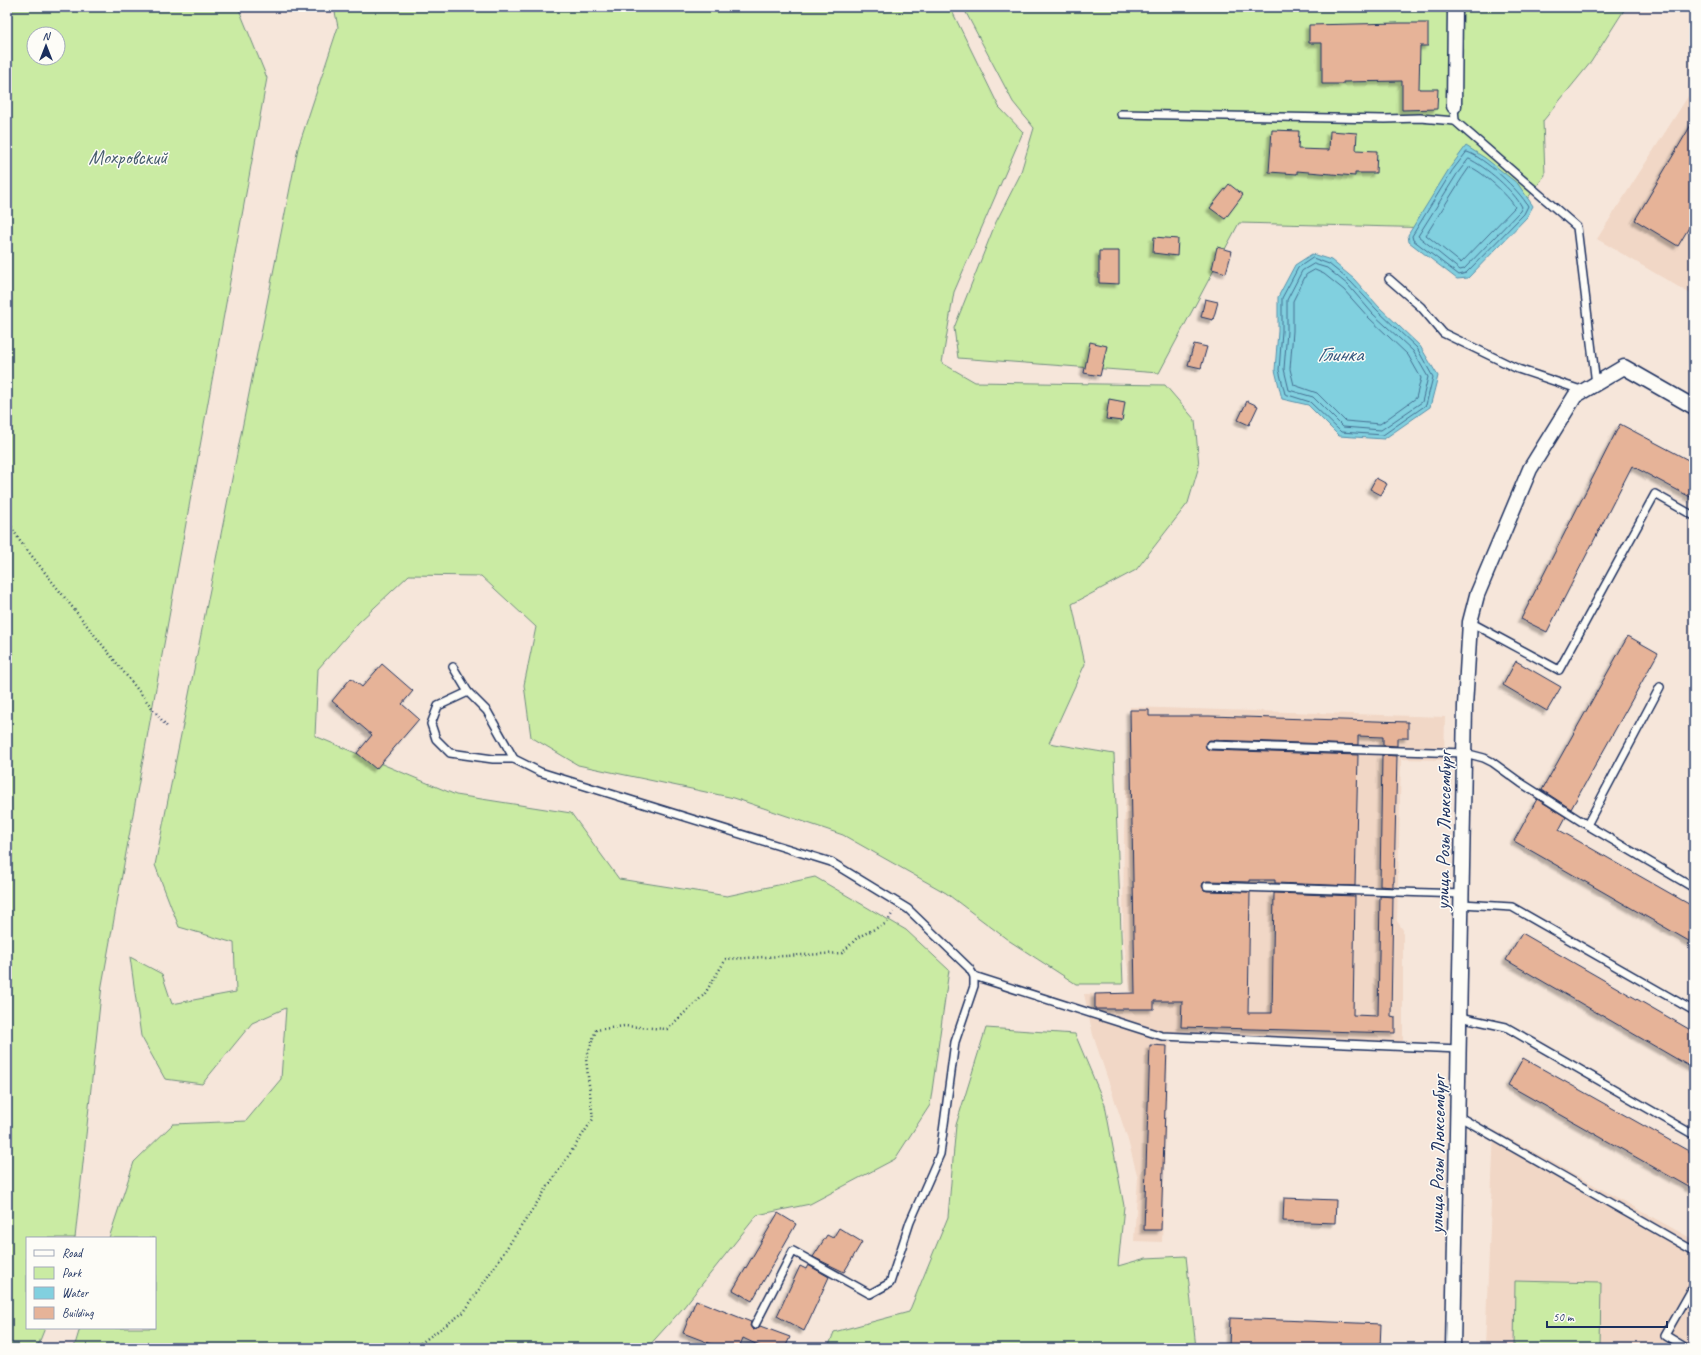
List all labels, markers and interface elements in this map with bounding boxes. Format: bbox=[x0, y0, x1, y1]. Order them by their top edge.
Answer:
north arrow bbox=[26, 26, 66, 66]
text: N bbox=[43, 29, 52, 43]
park label: Мохровский bbox=[89, 145, 169, 170]
water label: Глинка bbox=[1317, 341, 1365, 367]
street label: улица Розы Люксембург bbox=[1430, 749, 1457, 911]
street label: улица Розы Люксембург bbox=[1424, 1073, 1451, 1235]
legend bbox=[26, 1237, 156, 1329]
text: Road bbox=[62, 1245, 84, 1261]
text: Park bbox=[62, 1265, 83, 1281]
text: Water bbox=[62, 1285, 90, 1301]
scale bar bbox=[1547, 1303, 1667, 1329]
text: Building bbox=[62, 1305, 94, 1321]
text: 50 m bbox=[1553, 1309, 1575, 1325]

